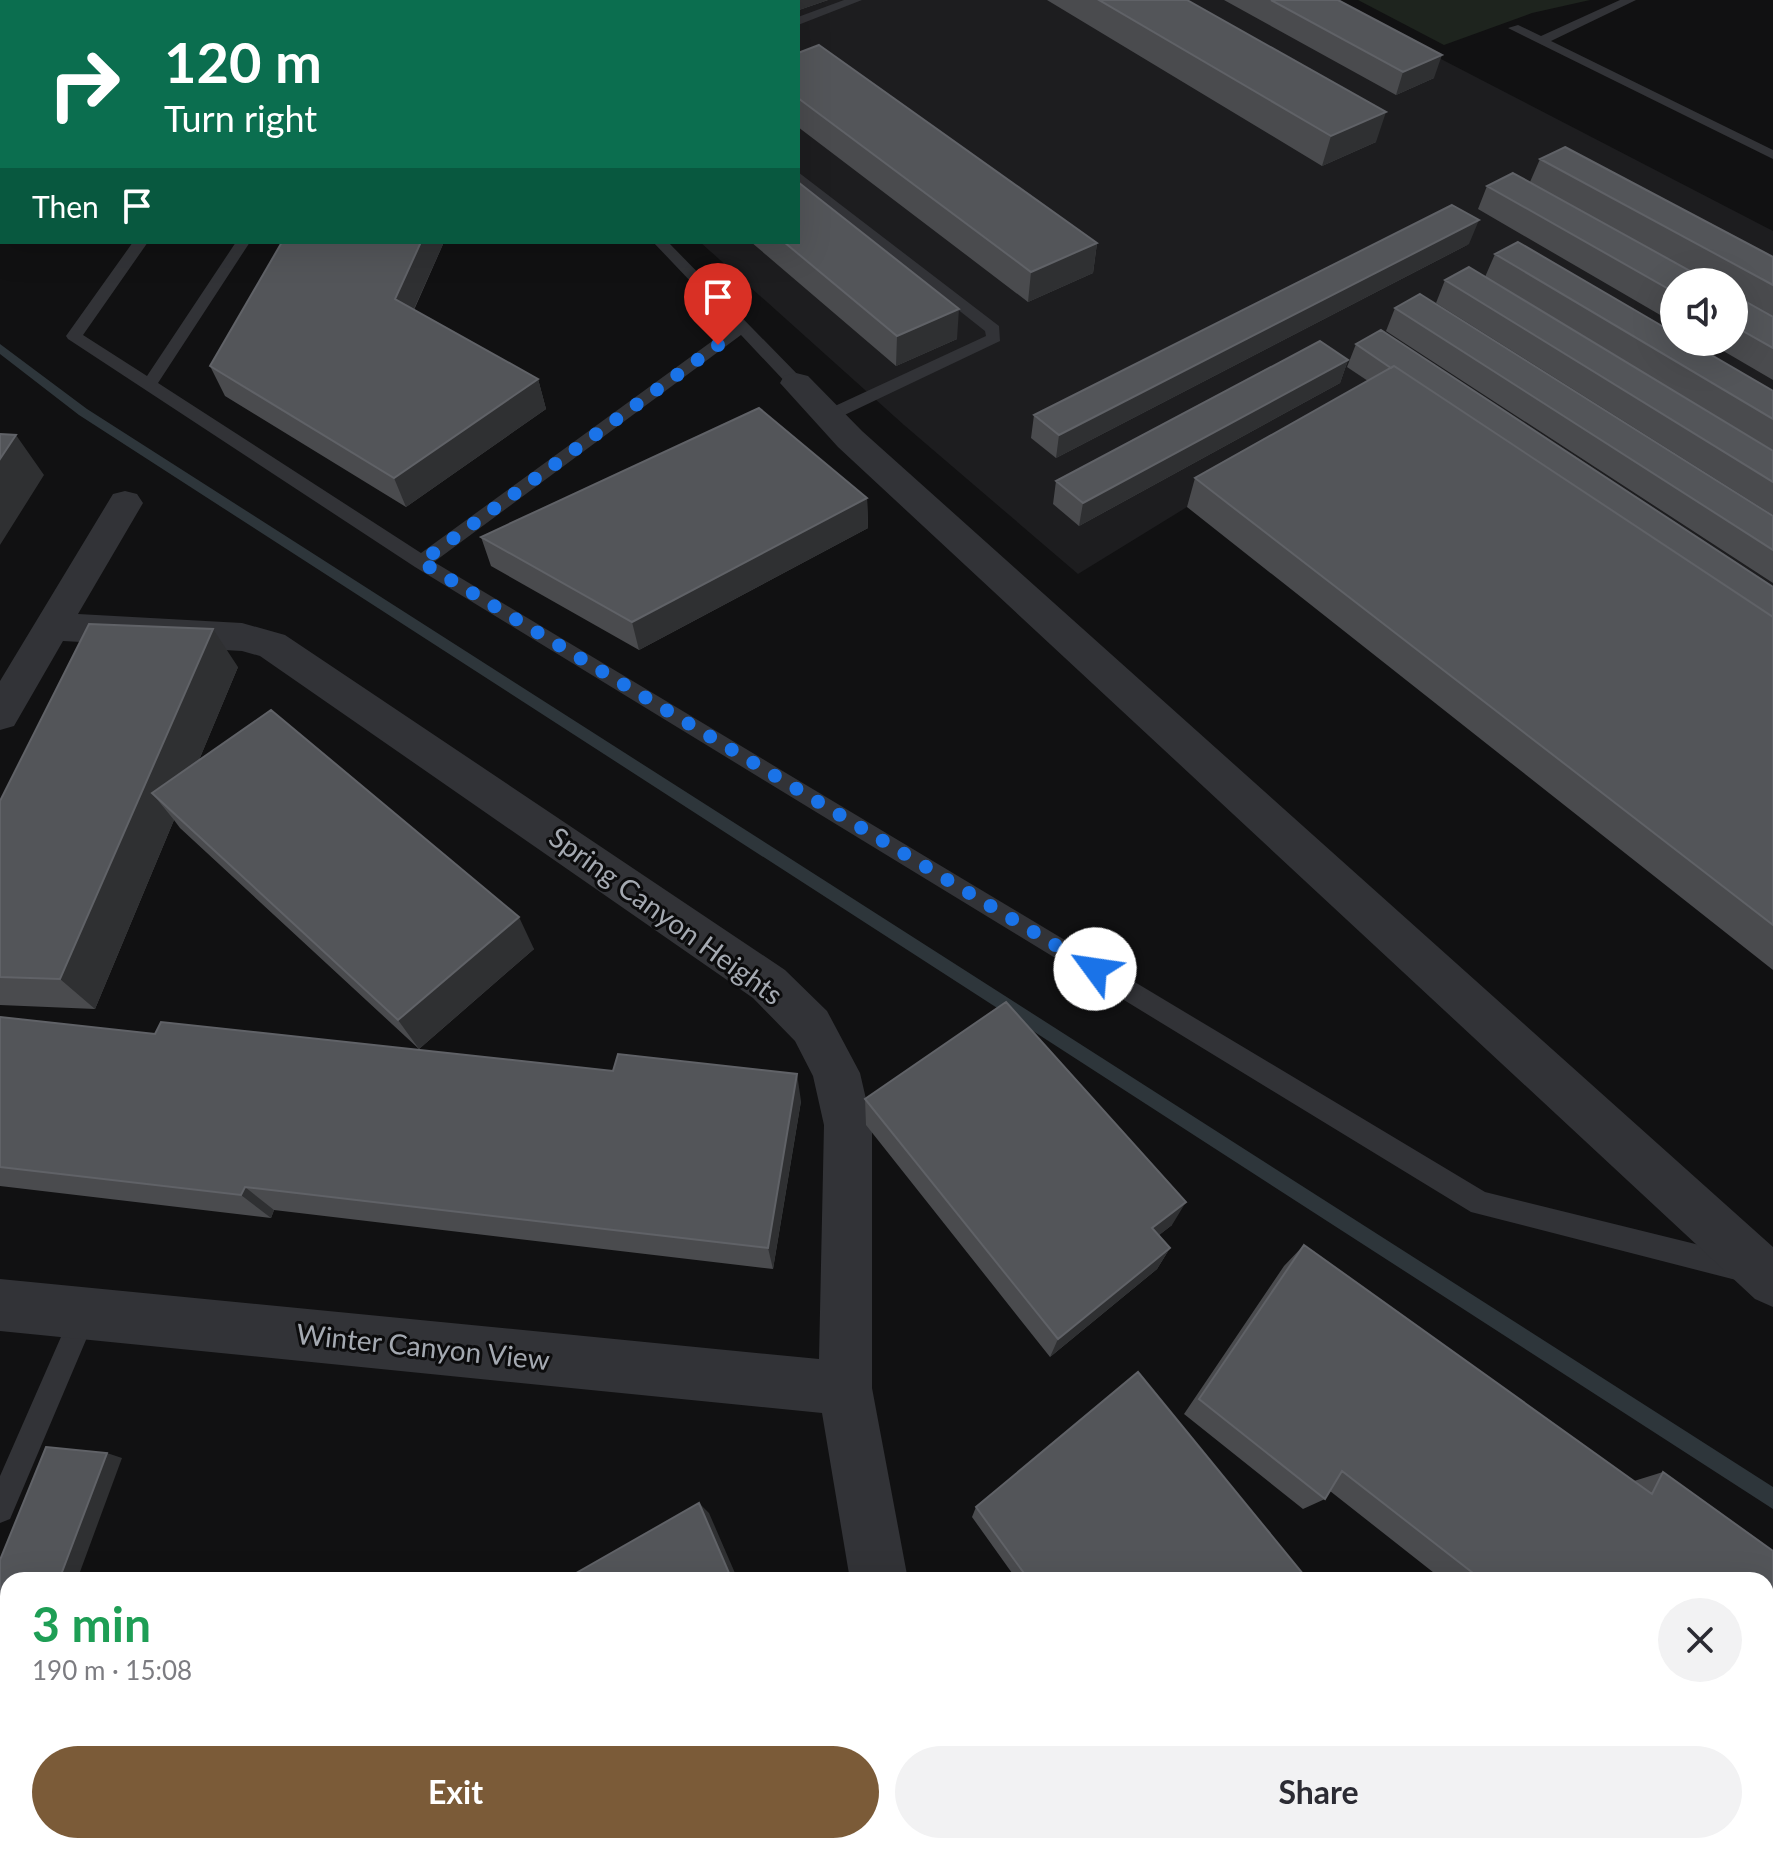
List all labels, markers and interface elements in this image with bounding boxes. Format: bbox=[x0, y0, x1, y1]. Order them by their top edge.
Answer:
text: 120 m bbox=[164, 28, 322, 95]
icon: right bbox=[32, 32, 136, 136]
text: Turn right bbox=[164, 96, 317, 140]
icon: arrive bbox=[115, 184, 159, 228]
text: Then bbox=[32, 188, 99, 224]
pin bbox=[684, 263, 752, 345]
map controls bbox=[1660, 268, 1748, 356]
button: sound bbox=[1660, 268, 1748, 356]
icon: arrive bbox=[696, 275, 740, 319]
street label: Spring Canyon Heights bbox=[543, 819, 790, 1011]
position arrow bbox=[1053, 927, 1137, 1011]
street label: Winter Canyon View bbox=[295, 1316, 551, 1376]
text: 3 min bbox=[32, 1595, 151, 1652]
button: close bbox=[1658, 1598, 1742, 1682]
text: 190 m · 15:08 bbox=[32, 1654, 192, 1686]
button: Exit bbox=[32, 1746, 879, 1838]
button: Share bbox=[895, 1746, 1742, 1838]

